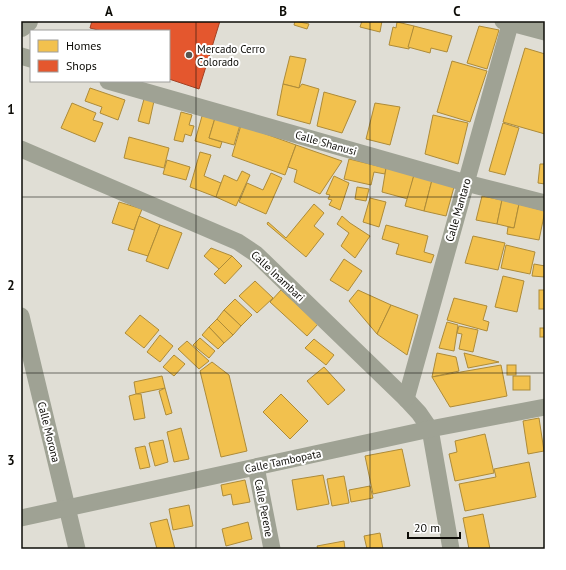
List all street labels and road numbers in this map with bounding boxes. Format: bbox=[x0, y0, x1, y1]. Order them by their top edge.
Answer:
street label: Calle Shanusi bbox=[294, 128, 358, 158]
street label: Calle Mantaro bbox=[442, 176, 474, 243]
street label: Calle Inambari bbox=[248, 248, 308, 304]
street label: Calle Morona bbox=[35, 400, 63, 464]
street label: Calle Tambopata bbox=[243, 446, 323, 476]
street label: Calle Perene bbox=[252, 478, 277, 539]

